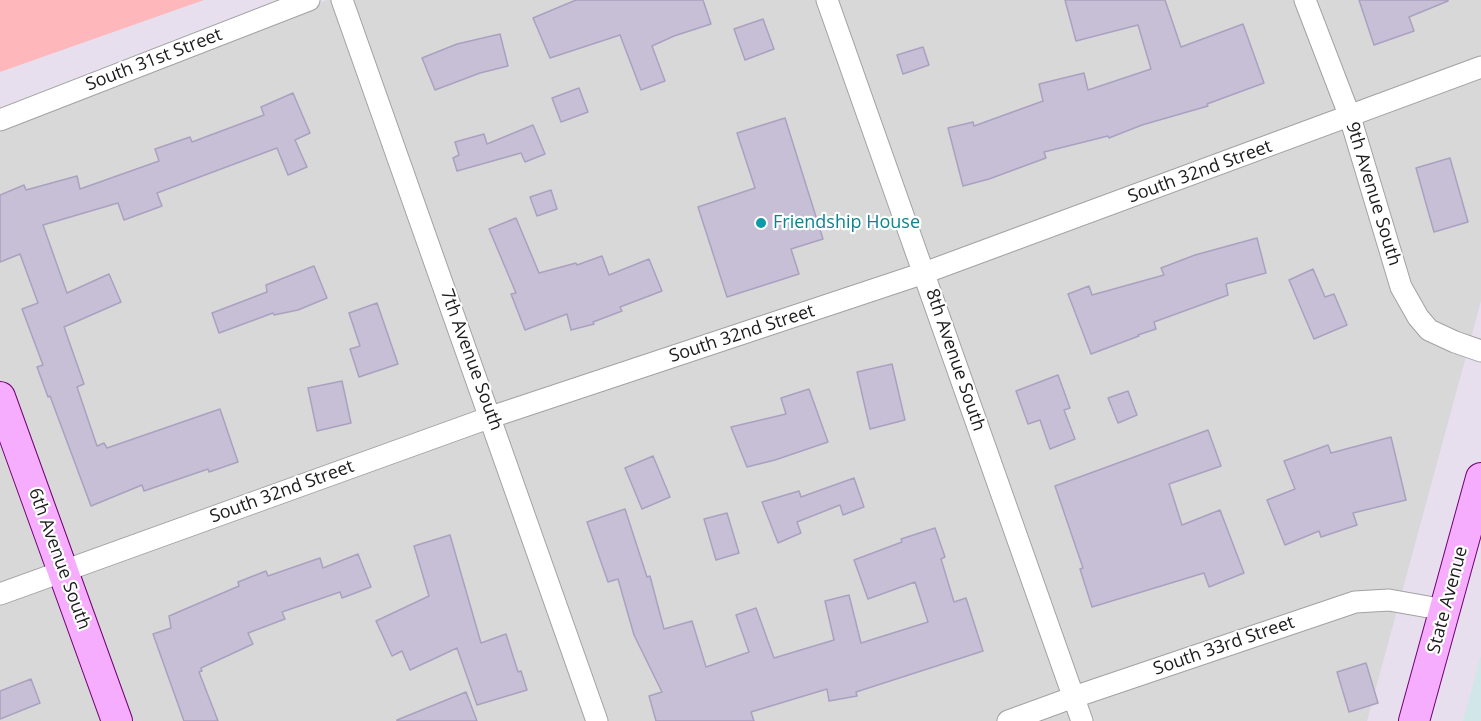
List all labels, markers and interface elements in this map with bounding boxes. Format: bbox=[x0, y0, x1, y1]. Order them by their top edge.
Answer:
street label: South 31st Street bbox=[83, 24, 225, 96]
street label: 9th Avenue South bbox=[1341, 120, 1405, 268]
street label: South 32nd Street bbox=[1125, 136, 1275, 208]
place label: Friendship House bbox=[773, 212, 920, 234]
marker: Friendship House bbox=[754, 216, 768, 230]
street label: 7th Avenue South bbox=[435, 286, 507, 434]
street label: 8th Avenue South bbox=[921, 286, 989, 434]
street label: South 32nd Street bbox=[667, 300, 817, 368]
street label: South 32nd Street bbox=[207, 456, 357, 528]
street label: 6th Avenue South bbox=[23, 485, 95, 633]
street label: State Avenue bbox=[1423, 544, 1473, 656]
street label: South 33rd Street bbox=[1151, 612, 1297, 680]

